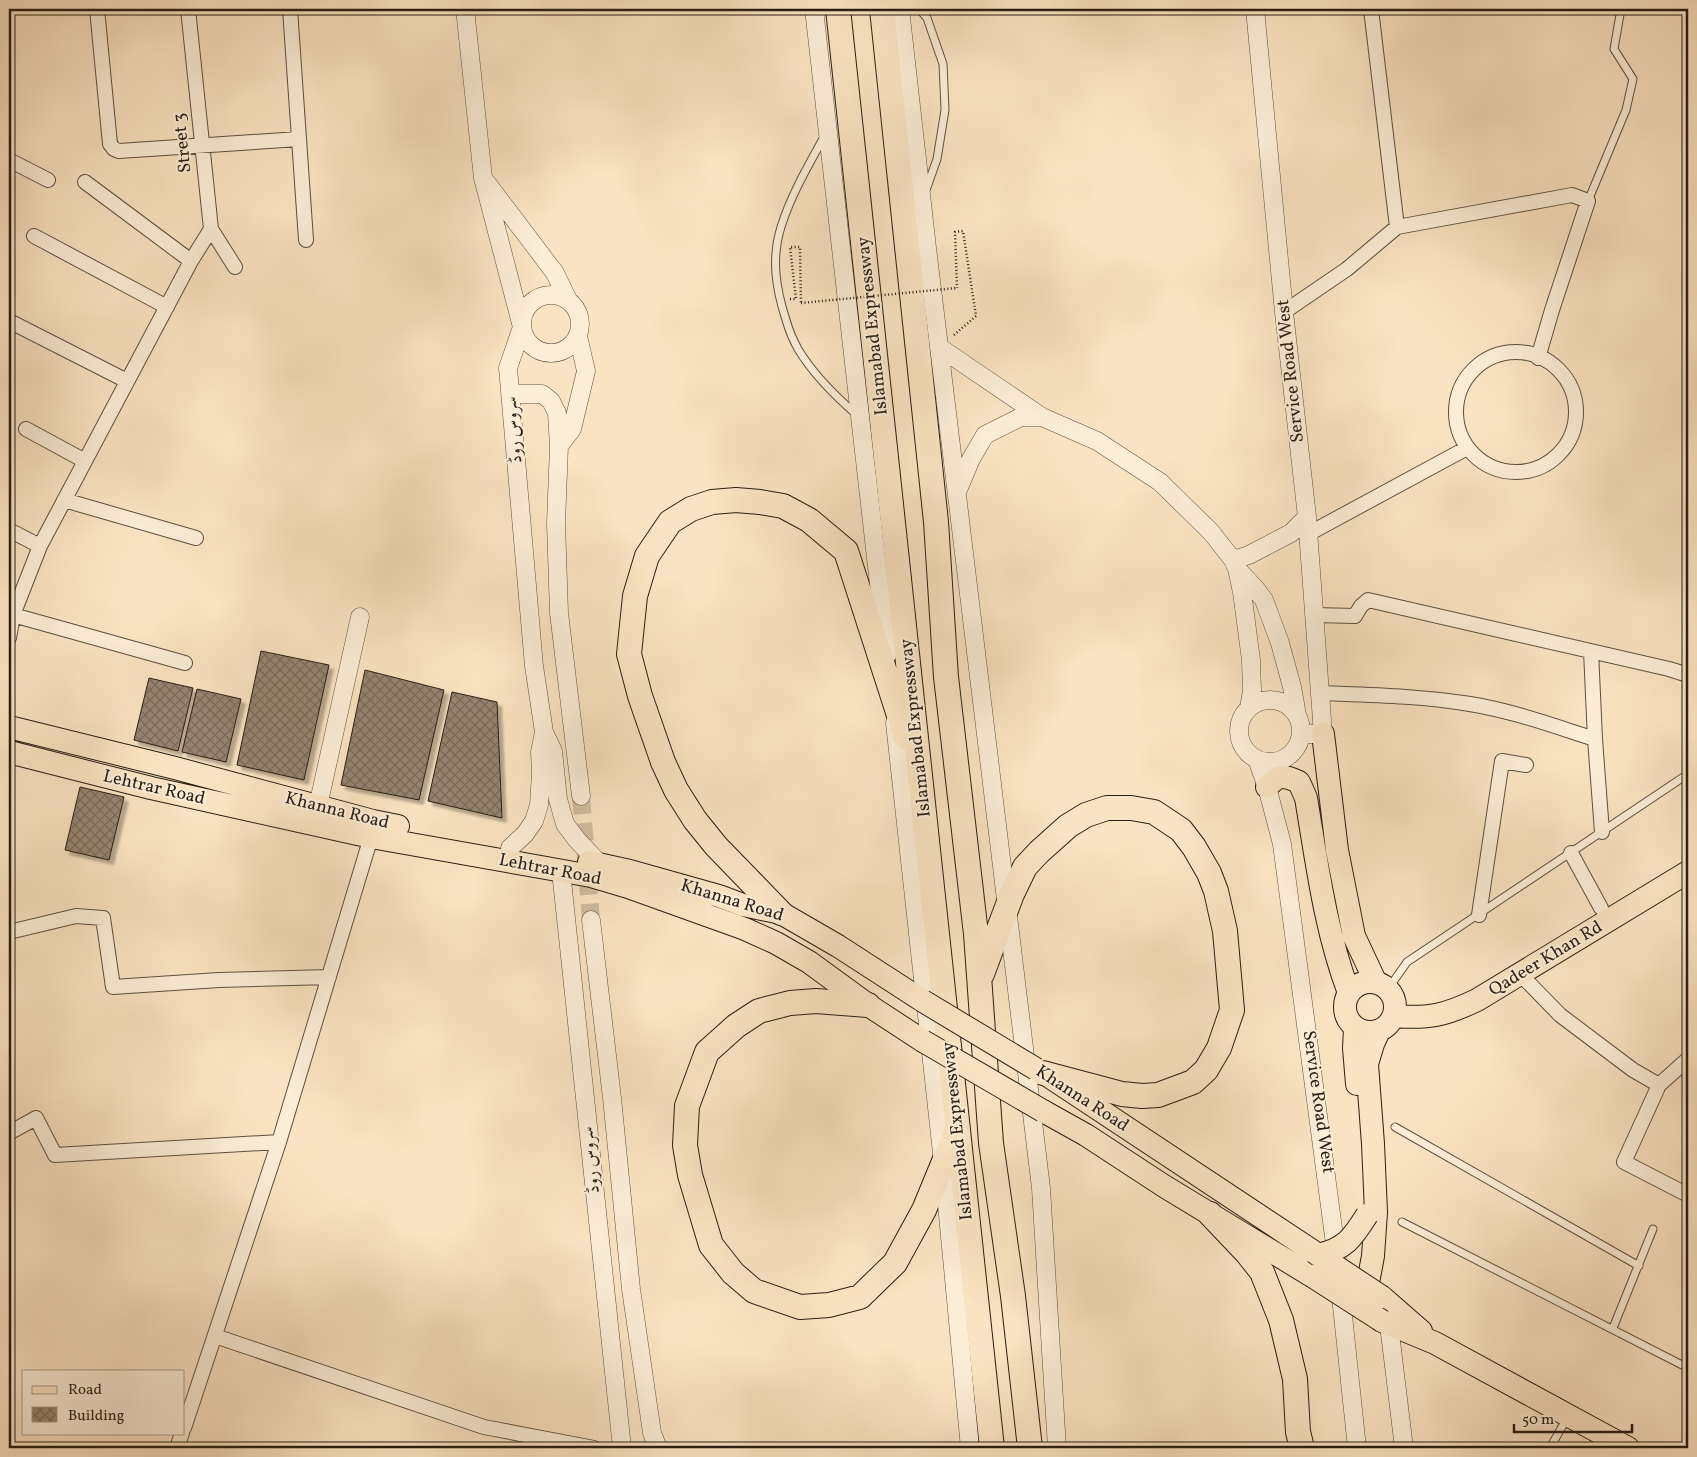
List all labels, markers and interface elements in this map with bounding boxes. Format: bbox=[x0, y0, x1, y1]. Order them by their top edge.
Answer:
street label: Street 3 bbox=[167, 112, 199, 174]
street label: Islamabad Expressway bbox=[851, 235, 895, 417]
street label: Service Road West bbox=[1271, 298, 1311, 444]
street label: سروس روڈ bbox=[499, 395, 529, 465]
street label: Islamabad Expressway bbox=[894, 637, 938, 819]
street label: Lehtrar Road bbox=[101, 764, 207, 812]
street label: Khanna Road bbox=[282, 786, 392, 836]
street label: Lehtrar Road bbox=[497, 848, 603, 892]
street label: Khanna Road bbox=[677, 873, 787, 929]
street label: Qadeer Khan Rd bbox=[1484, 915, 1608, 1003]
street label: Service Road West bbox=[1296, 1029, 1340, 1175]
street label: Islamabad Expressway bbox=[936, 1040, 980, 1222]
street label: Khanna Road bbox=[1030, 1059, 1134, 1139]
street label: سروس روڈ bbox=[575, 1125, 607, 1195]
legend bbox=[22, 1370, 185, 1434]
text: Road bbox=[68, 1380, 102, 1401]
scale bar bbox=[1514, 1402, 1632, 1434]
text: Building bbox=[68, 1406, 125, 1427]
text: 50 m bbox=[1522, 1410, 1554, 1431]

